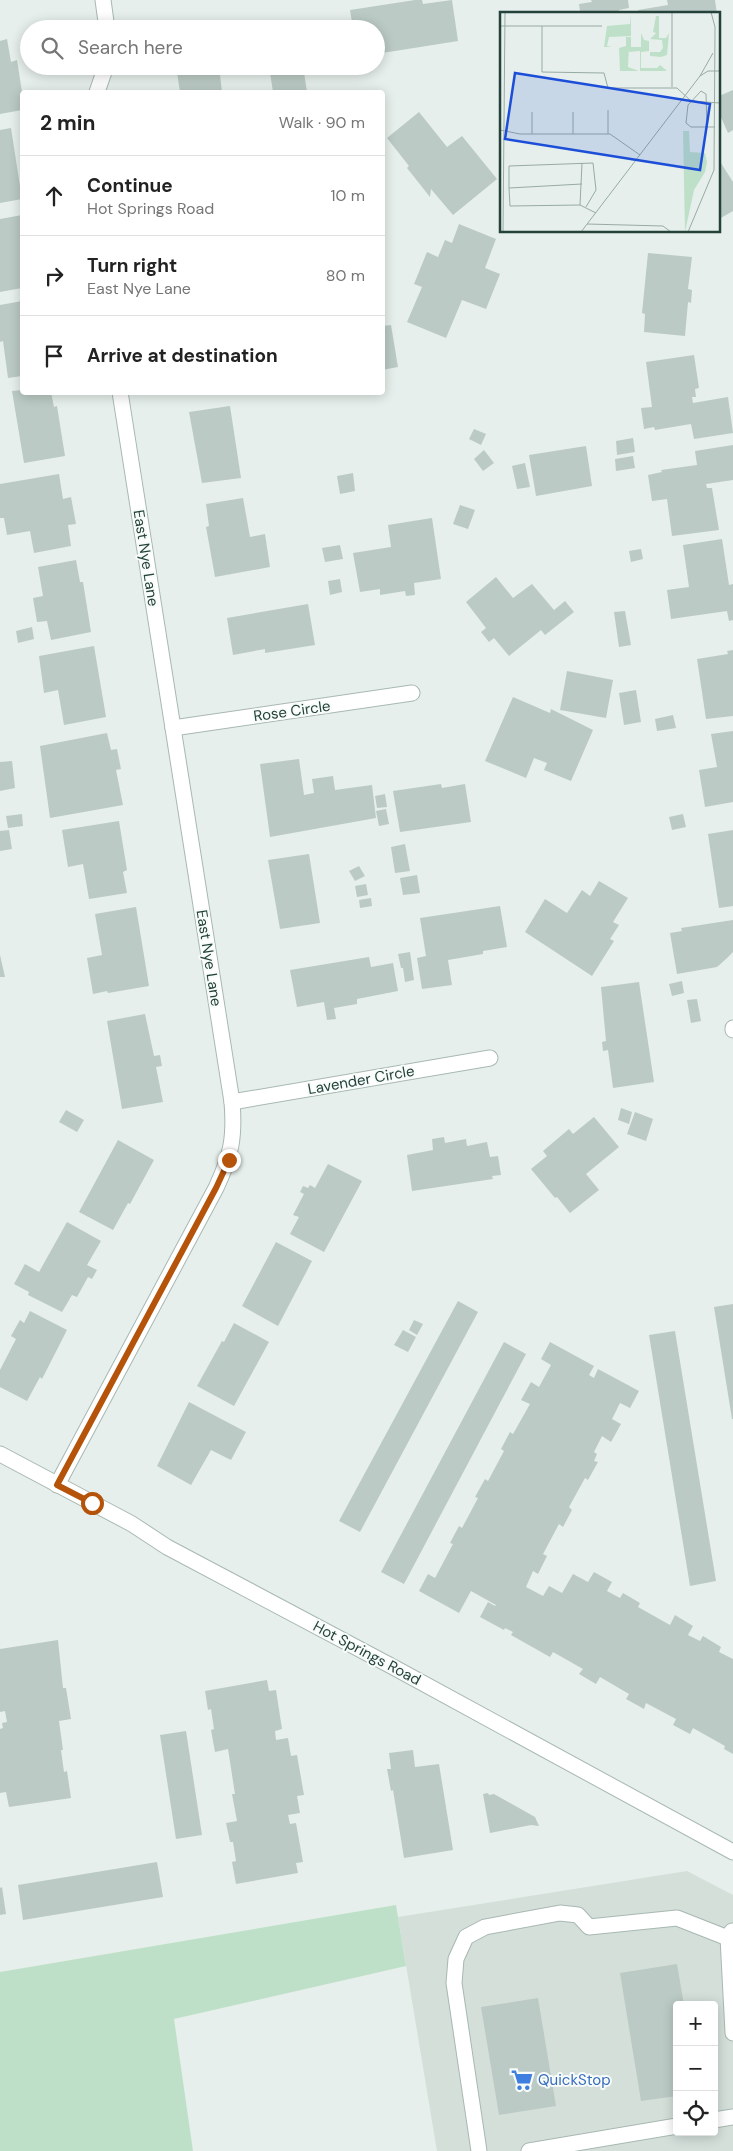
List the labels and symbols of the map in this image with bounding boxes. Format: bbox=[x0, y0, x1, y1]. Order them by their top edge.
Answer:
inset map bbox=[500, 12, 720, 232]
street label: East Nye Lane bbox=[129, 508, 163, 608]
street label: Rose Circle bbox=[252, 696, 332, 726]
street label: East Nye Lane bbox=[192, 908, 226, 1008]
street label: Lavender Circle bbox=[306, 1061, 416, 1099]
route end bbox=[218, 1149, 241, 1172]
route start bbox=[81, 1492, 104, 1515]
street label: Hot Springs Road bbox=[310, 1616, 424, 1690]
supermarket icon: QuickStop bbox=[509, 2067, 535, 2093]
place label: QuickStop bbox=[538, 2070, 611, 2090]

